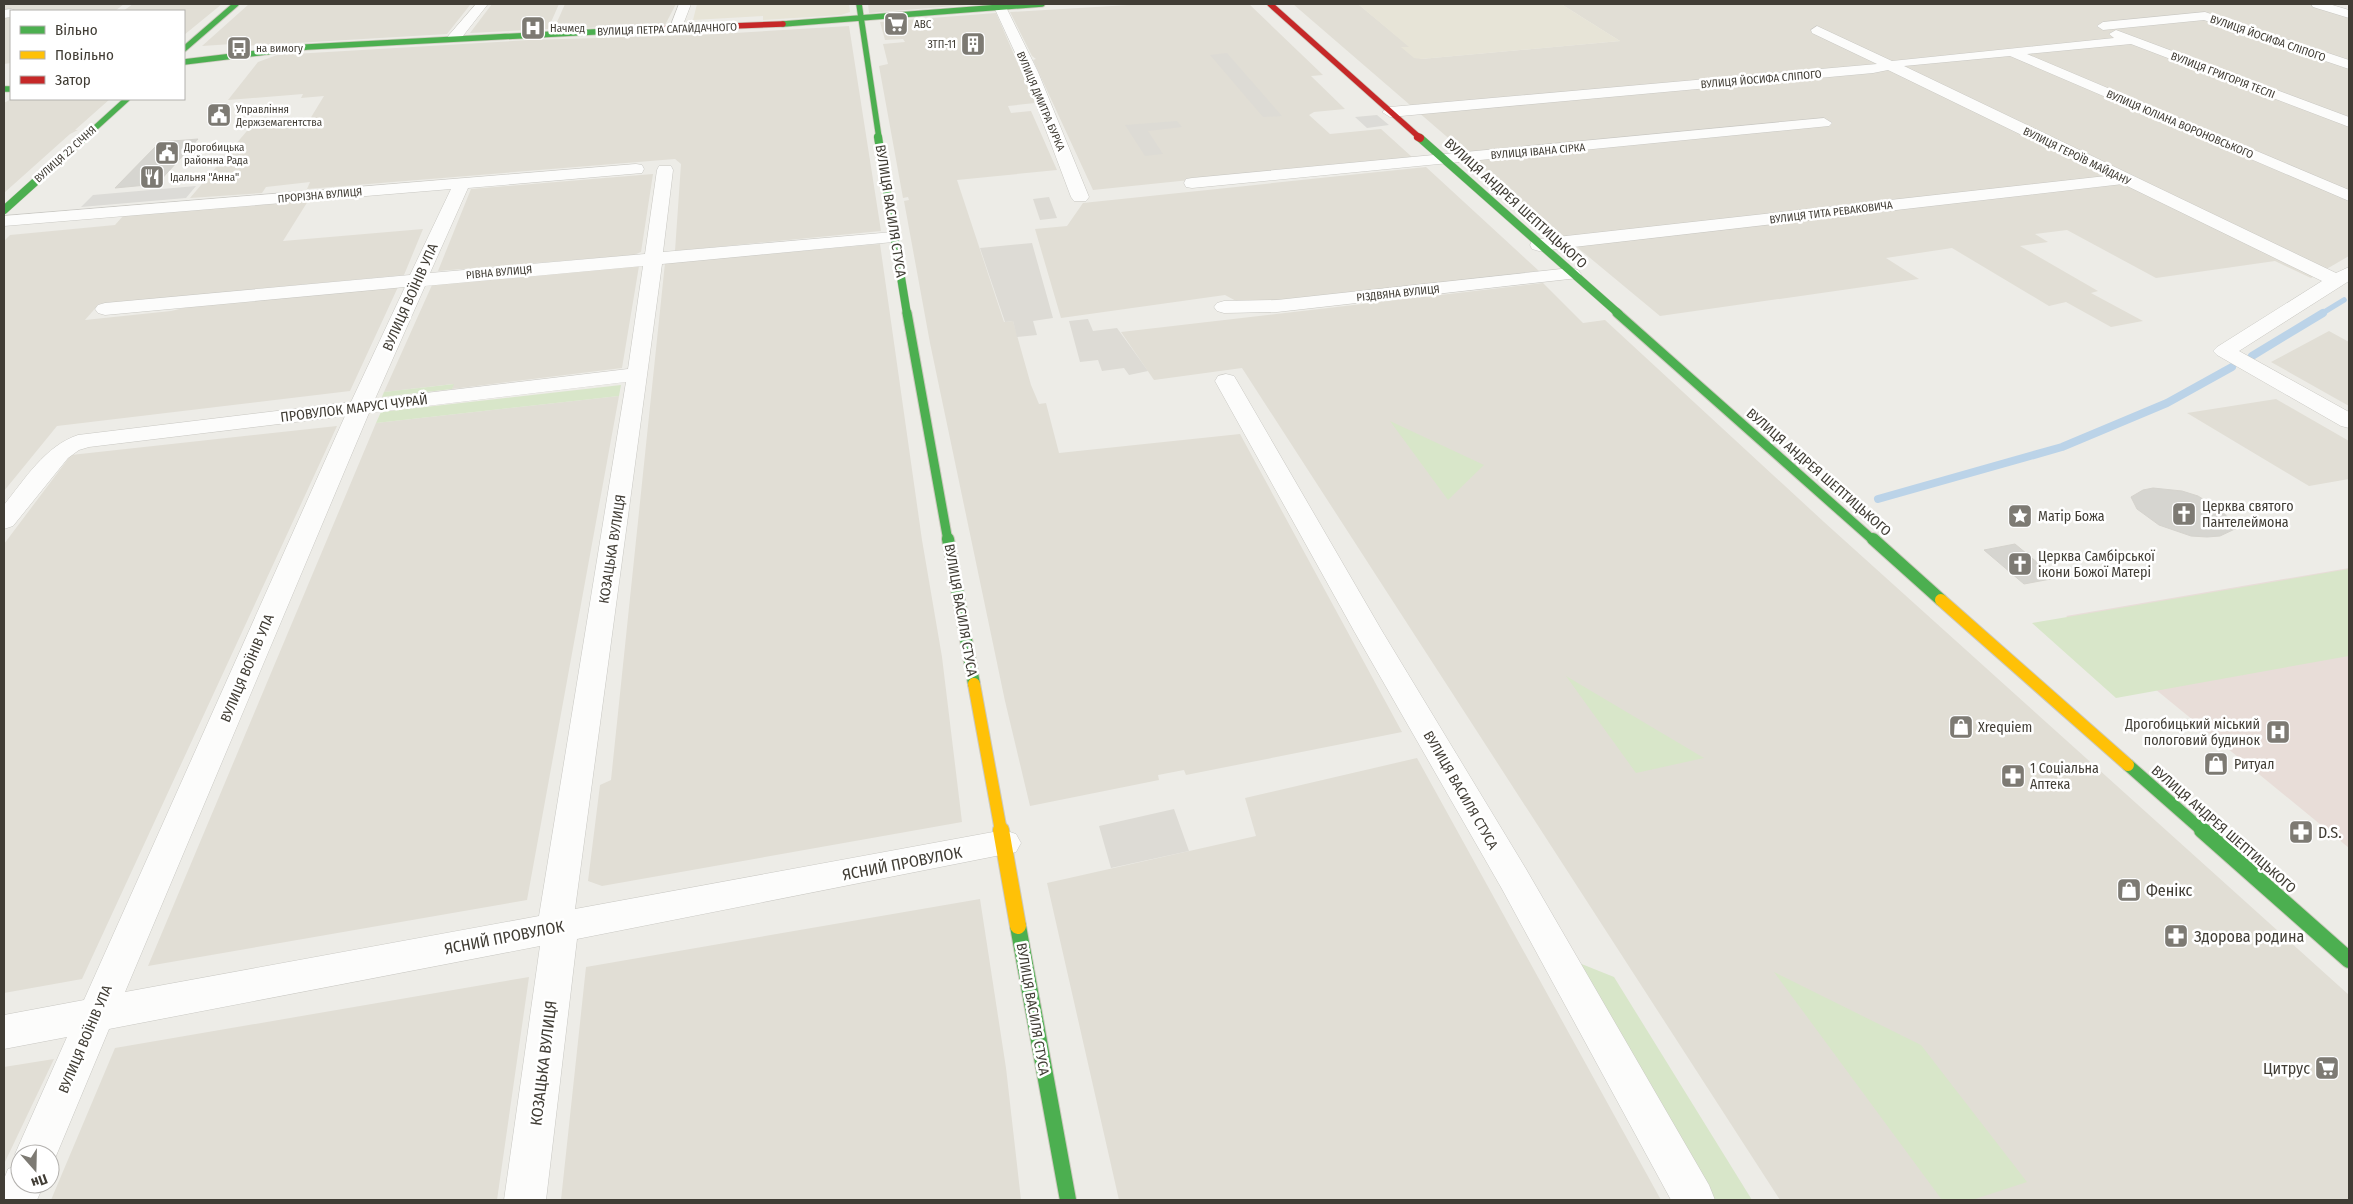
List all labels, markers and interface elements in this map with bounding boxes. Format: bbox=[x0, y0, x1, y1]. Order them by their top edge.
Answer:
legend bbox=[10, 10, 185, 100]
supermarket icon: ABC bbox=[883, 11, 909, 37]
street label: ВУЛИЦЯ ЙОСИФА СЛІПОГО bbox=[2208, 13, 2327, 64]
hospital icon: Начмед bbox=[520, 15, 546, 41]
place label: ABC bbox=[914, 18, 932, 31]
text: Вільно bbox=[55, 21, 98, 39]
street label: ВУЛИЦЯ ПЕТРА САГАЙДАЧНОГО bbox=[597, 21, 737, 38]
place label: Начмед bbox=[550, 22, 586, 35]
building icon: ЗТП-11 bbox=[960, 31, 986, 57]
bus stop icon: на вимогу bbox=[226, 35, 252, 61]
place label: ЗТП-11 bbox=[928, 38, 956, 51]
place label: на вимогу bbox=[256, 42, 303, 55]
text: Повільно bbox=[55, 46, 114, 64]
street label: ВУЛИЦЯ ДМИТРА БУРКА bbox=[1014, 50, 1067, 153]
street label: ВУЛИЦЯ ГРИГОРІЯ ТЕСЛІ bbox=[2169, 50, 2277, 101]
street label: ВУЛИЦЯ ЙОСИФА СЛІПОГО bbox=[1700, 68, 1822, 91]
text: Затор bbox=[55, 71, 91, 89]
street label: ВУЛИЦЯ ЮЛІАНА ВОРОНОВСЬКОГО bbox=[2104, 87, 2255, 161]
public building icon: Управління Держземагентства bbox=[206, 102, 232, 128]
place label: Управління Держземагентства bbox=[235, 103, 322, 129]
street label: ВУЛИЦЯ 22 СІЧНЯ bbox=[32, 123, 99, 186]
street label: ВУЛИЦЯ ГЕРОЇВ МАЙДАНУ bbox=[2021, 125, 2133, 188]
street label: ВУЛИЦЯ АНДРЕЯ ШЕПТИЦЬКОГО bbox=[1441, 135, 1591, 272]
public building icon: Дрогобицька районна Рада bbox=[154, 140, 180, 166]
place label: Дрогобицька районна Рада bbox=[183, 141, 248, 167]
street label: ВУЛИЦЯ ІВАНА СІРКА bbox=[1490, 141, 1586, 162]
street label: ВУЛИЦЯ ВАСИЛЯ СТУСА bbox=[872, 143, 909, 279]
restaurant icon: Ідальня "Анна" bbox=[139, 164, 165, 190]
place label: Ідальня "Анна" bbox=[170, 171, 239, 184]
street label: ПРОРІЗНА ВУЛИЦЯ bbox=[277, 185, 363, 206]
street label: ВУЛИЦЯ ТИТА РЕВАКОВИЧА bbox=[1769, 198, 1893, 226]
street label: ВУЛИЦЯ ВОЇНІВ УПА bbox=[379, 240, 442, 354]
street label: РІВНА ВУЛИЦЯ bbox=[465, 263, 533, 282]
street label: РІЗДВЯНА ВУЛИЦЯ bbox=[1356, 283, 1440, 304]
street label: ПРОВУЛОК МАРУСІ ЧУРАЙ bbox=[280, 391, 429, 426]
street label: ВУЛИЦЯ АНДРЕЯ ШЕПТИЦЬКОГО bbox=[1743, 405, 1895, 540]
street label: КОЗАЦЬКА ВУЛИЦЯ bbox=[595, 493, 630, 605]
place label: Церква святого Пантелеймона bbox=[2202, 498, 2294, 531]
church icon: Церква святого Пантелеймона bbox=[2171, 501, 2197, 527]
place icon: Матір Божа bbox=[2007, 503, 2033, 529]
place label: Матір Божа bbox=[2038, 508, 2105, 525]
street label: ВУЛИЦЯ ВАСИЛЯ СТУСА bbox=[940, 543, 981, 678]
place label: Церква Самбірської ікони Божої Матері bbox=[2038, 548, 2155, 581]
church icon: Церква Самбірської ікони Божої Матері bbox=[2007, 551, 2033, 577]
street label: ВУЛИЦЯ ВОЇНІВ УПА bbox=[217, 611, 278, 725]
shop icon: Xrequiem bbox=[1948, 714, 1974, 740]
place label: Дрогобицький міський пологовий будинок bbox=[2124, 716, 2260, 749]
place label: Xrequiem bbox=[1978, 719, 2032, 736]
hospital icon: Дрогобицький міський пологовий будинок bbox=[2265, 719, 2291, 745]
street label: ВУЛИЦЯ ВАСИЛЯ СТУСА bbox=[1420, 728, 1502, 853]
shop icon: Ритуал bbox=[2203, 751, 2229, 777]
place label: Ритуал bbox=[2234, 756, 2274, 773]
place label: 1 Соціальна Аптека bbox=[2030, 760, 2099, 793]
street label: ВУЛИЦЯ АНДРЕЯ ШЕПТИЦЬКОГО bbox=[2148, 762, 2300, 897]
pharmacy icon: 1 Соціальна Аптека bbox=[2000, 763, 2026, 789]
pharmacy icon: D.S. bbox=[2288, 819, 2314, 845]
place label: D.S. bbox=[2318, 823, 2342, 842]
street label: ЯСНИЙ ПРОВУЛОК bbox=[841, 842, 964, 884]
shop icon: Фенікс bbox=[2116, 877, 2142, 903]
place label: Фенікс bbox=[2146, 881, 2193, 900]
street label: ЯСНИЙ ПРОВУЛОК bbox=[443, 916, 566, 958]
pharmacy icon: Здорова родина bbox=[2163, 923, 2189, 949]
place label: Здорова родина bbox=[2194, 927, 2304, 946]
street label: ВУЛИЦЯ ВАСИЛЯ СТУСА bbox=[1012, 942, 1053, 1077]
street label: ВУЛИЦЯ ВОЇНІВ УПА bbox=[55, 982, 116, 1096]
street label: КОЗАЦЬКА ВУЛИЦЯ bbox=[526, 999, 561, 1127]
supermarket icon: Цитрус bbox=[2314, 1055, 2340, 1081]
place label: Цитрус bbox=[2263, 1059, 2310, 1078]
north arrow bbox=[10, 1144, 60, 1194]
text: Пн bbox=[29, 1170, 50, 1191]

